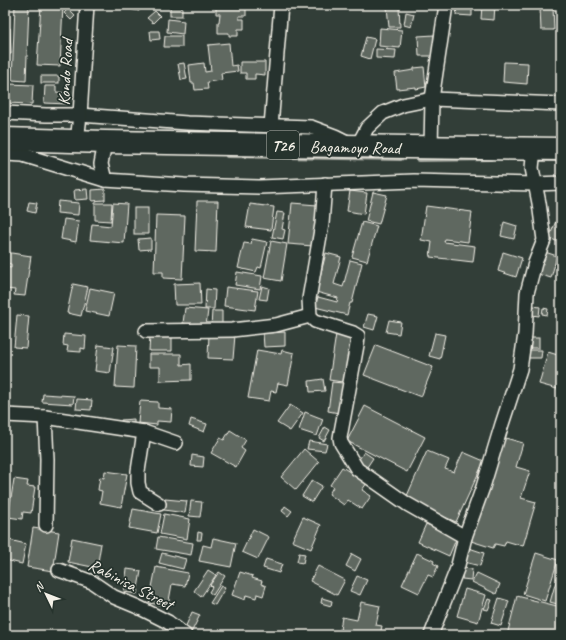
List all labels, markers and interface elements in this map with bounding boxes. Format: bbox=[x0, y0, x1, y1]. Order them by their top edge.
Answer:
street label: Kondo Road bbox=[53, 36, 78, 106]
road number: T26 bbox=[267, 131, 299, 159]
street label: Bagamoyo Road bbox=[310, 136, 403, 159]
street label: Rabinisa Street bbox=[85, 554, 179, 616]
north arrow bbox=[26, 574, 66, 614]
text: N bbox=[31, 578, 48, 594]

